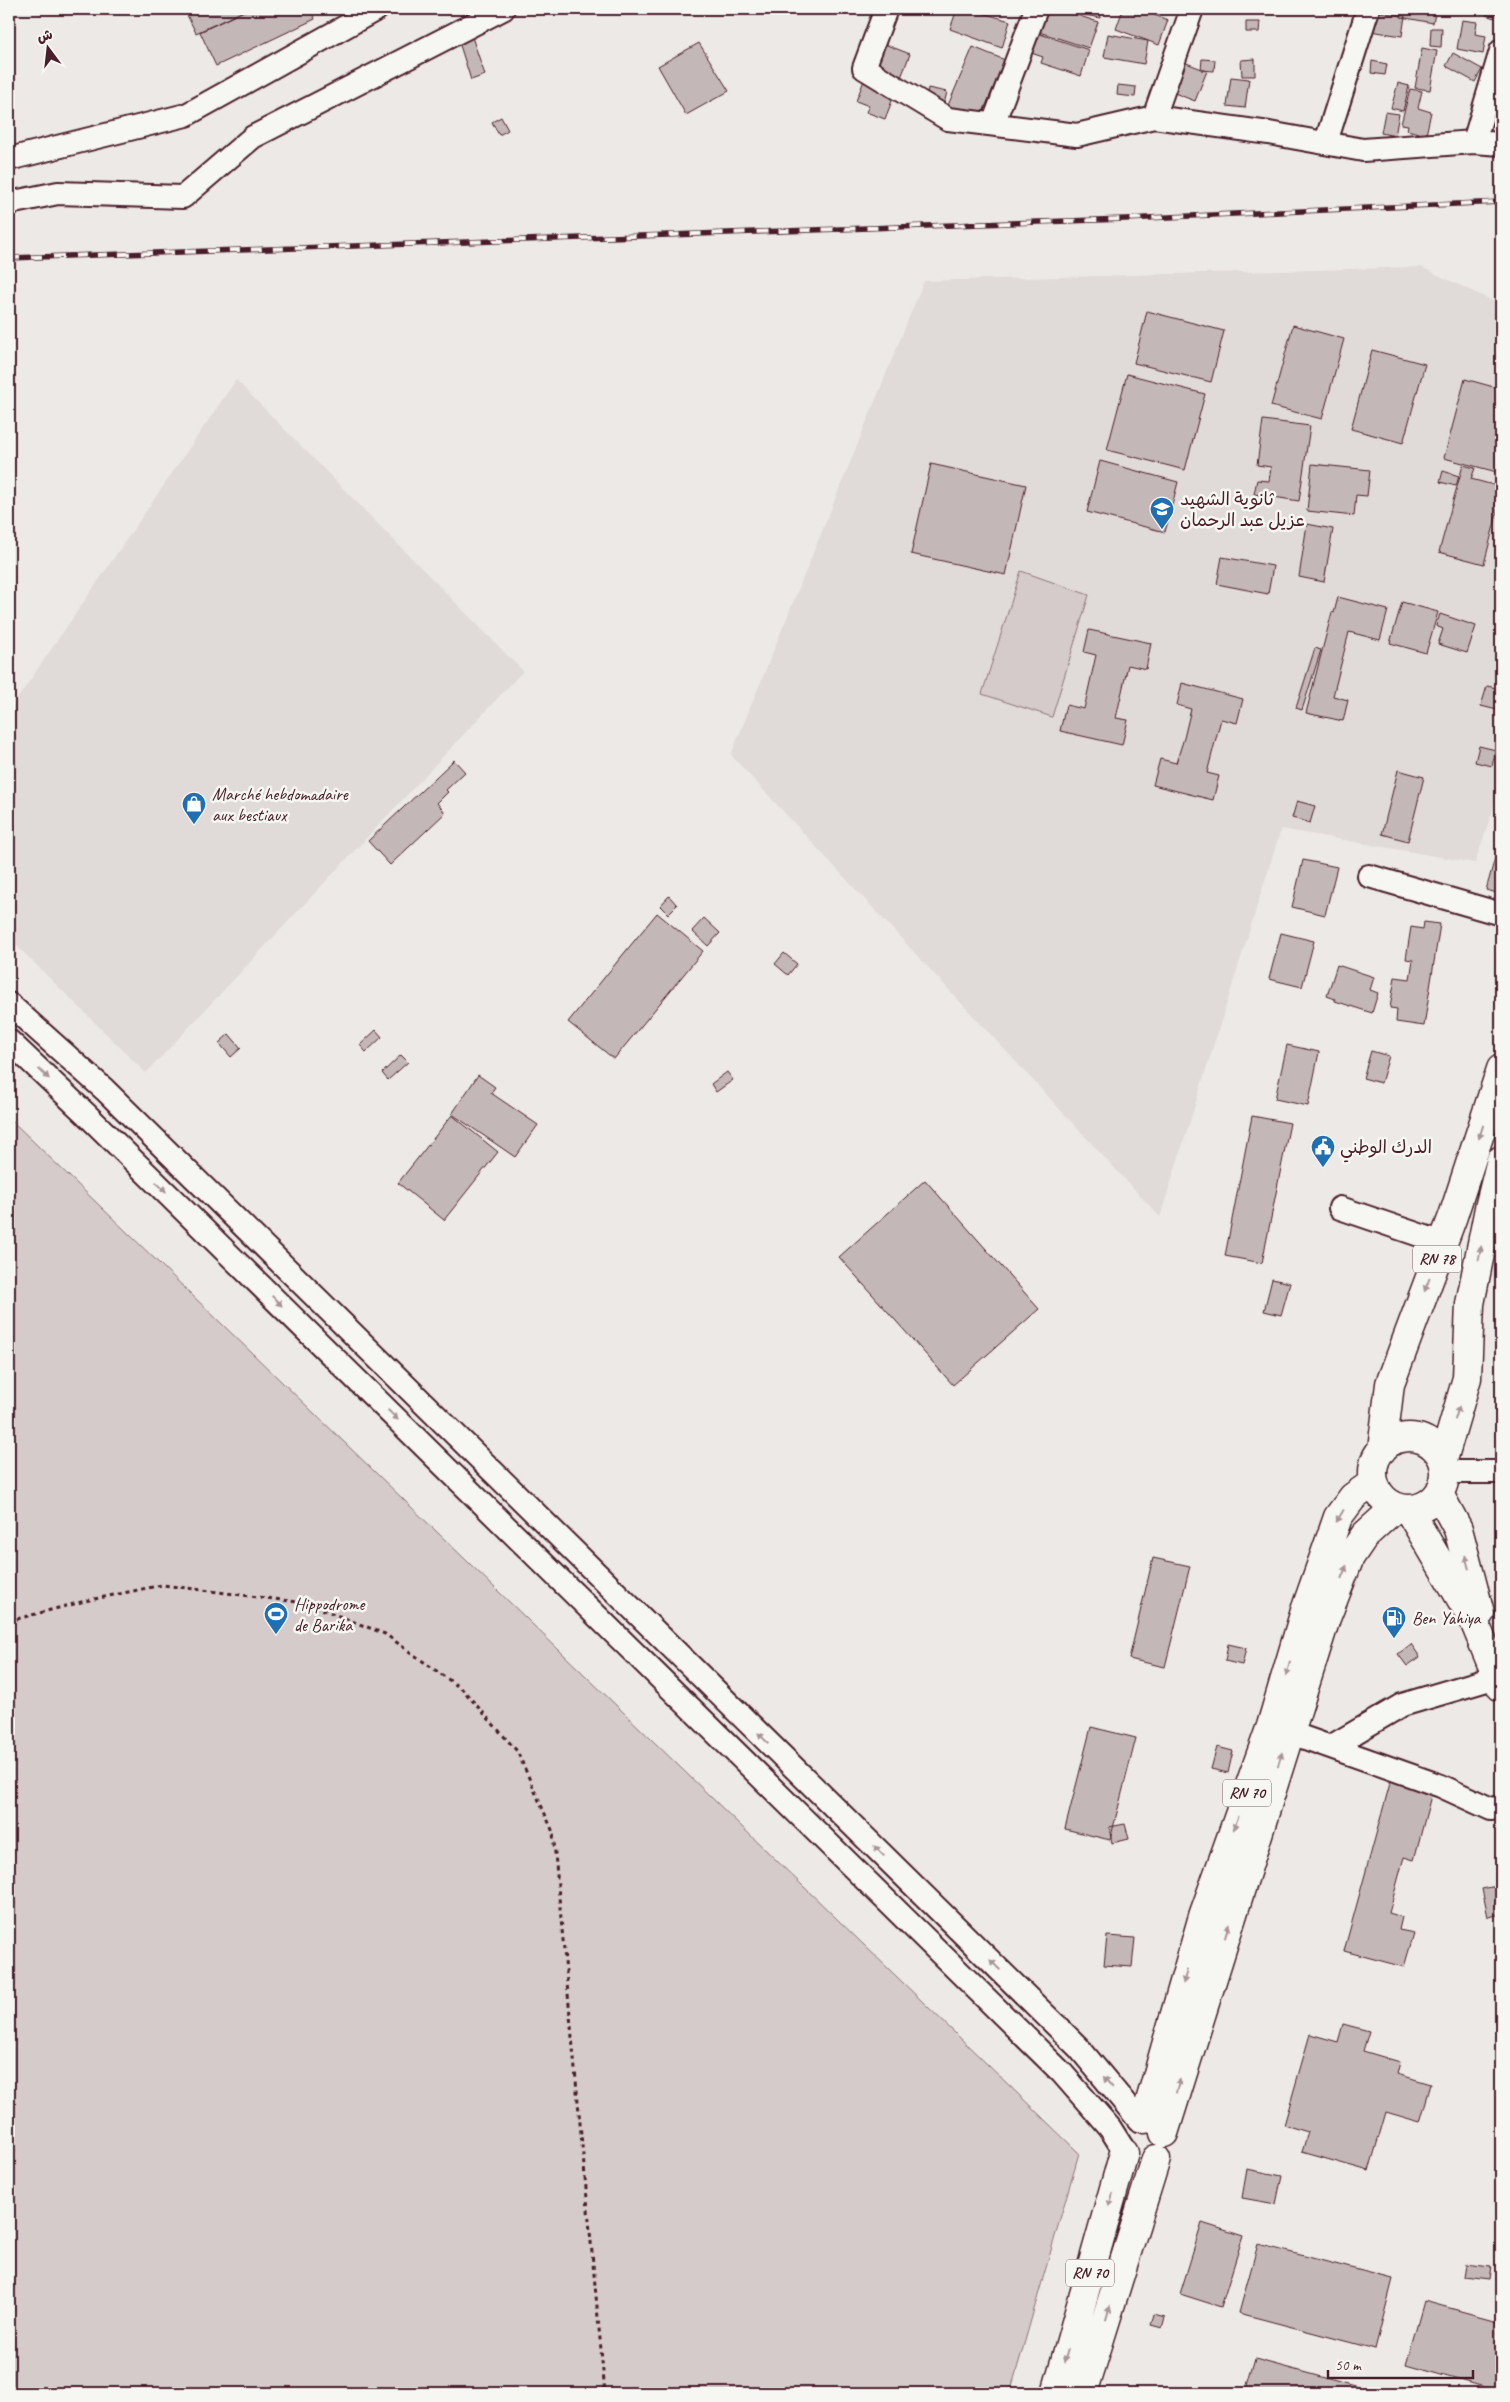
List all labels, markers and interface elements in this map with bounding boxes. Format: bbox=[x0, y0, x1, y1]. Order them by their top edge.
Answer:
north arrow bbox=[22, 22, 72, 72]
text: ش bbox=[35, 26, 54, 46]
place label: ثانوية الشهيد عزيل عبد الرحمان bbox=[1180, 488, 1305, 531]
school or university icon: ثانوية الشهيد عزيل عبد الرحمان bbox=[1149, 496, 1175, 530]
place label: Marché hebdomadaire aux bestiaux bbox=[212, 783, 349, 826]
shop icon: Marché hebdomadaire aux bestiaux bbox=[181, 791, 207, 825]
one-way arrow bbox=[38, 1068, 50, 1080]
one-way arrow bbox=[1476, 1125, 1484, 1140]
public building icon: الدرك الوطني bbox=[1310, 1134, 1336, 1168]
place label: الدرك الوطني bbox=[1340, 1136, 1432, 1163]
one-way arrow bbox=[155, 1181, 167, 1193]
road number: RN 78 bbox=[1413, 1246, 1461, 1272]
one-way arrow bbox=[1476, 1246, 1484, 1261]
one-way arrow bbox=[1423, 1278, 1430, 1293]
one-way arrow bbox=[271, 1295, 283, 1307]
one-way arrow bbox=[1453, 1406, 1461, 1421]
one-way arrow bbox=[387, 1409, 399, 1421]
one-way arrow bbox=[1336, 1509, 1345, 1522]
one-way arrow bbox=[1463, 1555, 1471, 1570]
one-way arrow bbox=[1340, 1564, 1348, 1579]
place label: Hippodrome de Barika bbox=[294, 1593, 366, 1636]
sports icon: Hippodrome de Barika bbox=[263, 1601, 289, 1635]
fuel station icon: Ben Yahiya bbox=[1381, 1605, 1407, 1639]
place label: Ben Yahiya bbox=[1412, 1607, 1482, 1629]
one-way arrow bbox=[1283, 1662, 1291, 1677]
one-way arrow bbox=[757, 1732, 769, 1744]
one-way arrow bbox=[1277, 1752, 1285, 1767]
road number: RN 70 bbox=[1223, 1780, 1271, 1806]
one-way arrow bbox=[1232, 1816, 1240, 1831]
one-way arrow bbox=[873, 1846, 885, 1858]
one-way arrow bbox=[1223, 1923, 1231, 1938]
one-way arrow bbox=[989, 1959, 1001, 1971]
one-way arrow bbox=[1181, 1970, 1189, 1985]
one-way arrow bbox=[1103, 2076, 1114, 2088]
one-way arrow bbox=[1175, 2079, 1183, 2094]
one-way arrow bbox=[1106, 2192, 1114, 2207]
road number: RN 70 bbox=[1066, 2260, 1114, 2286]
one-way arrow bbox=[1105, 2306, 1113, 2321]
scale bar bbox=[1328, 2347, 1472, 2379]
one-way arrow bbox=[1062, 2349, 1070, 2364]
text: 50 m bbox=[1335, 2356, 1362, 2375]

